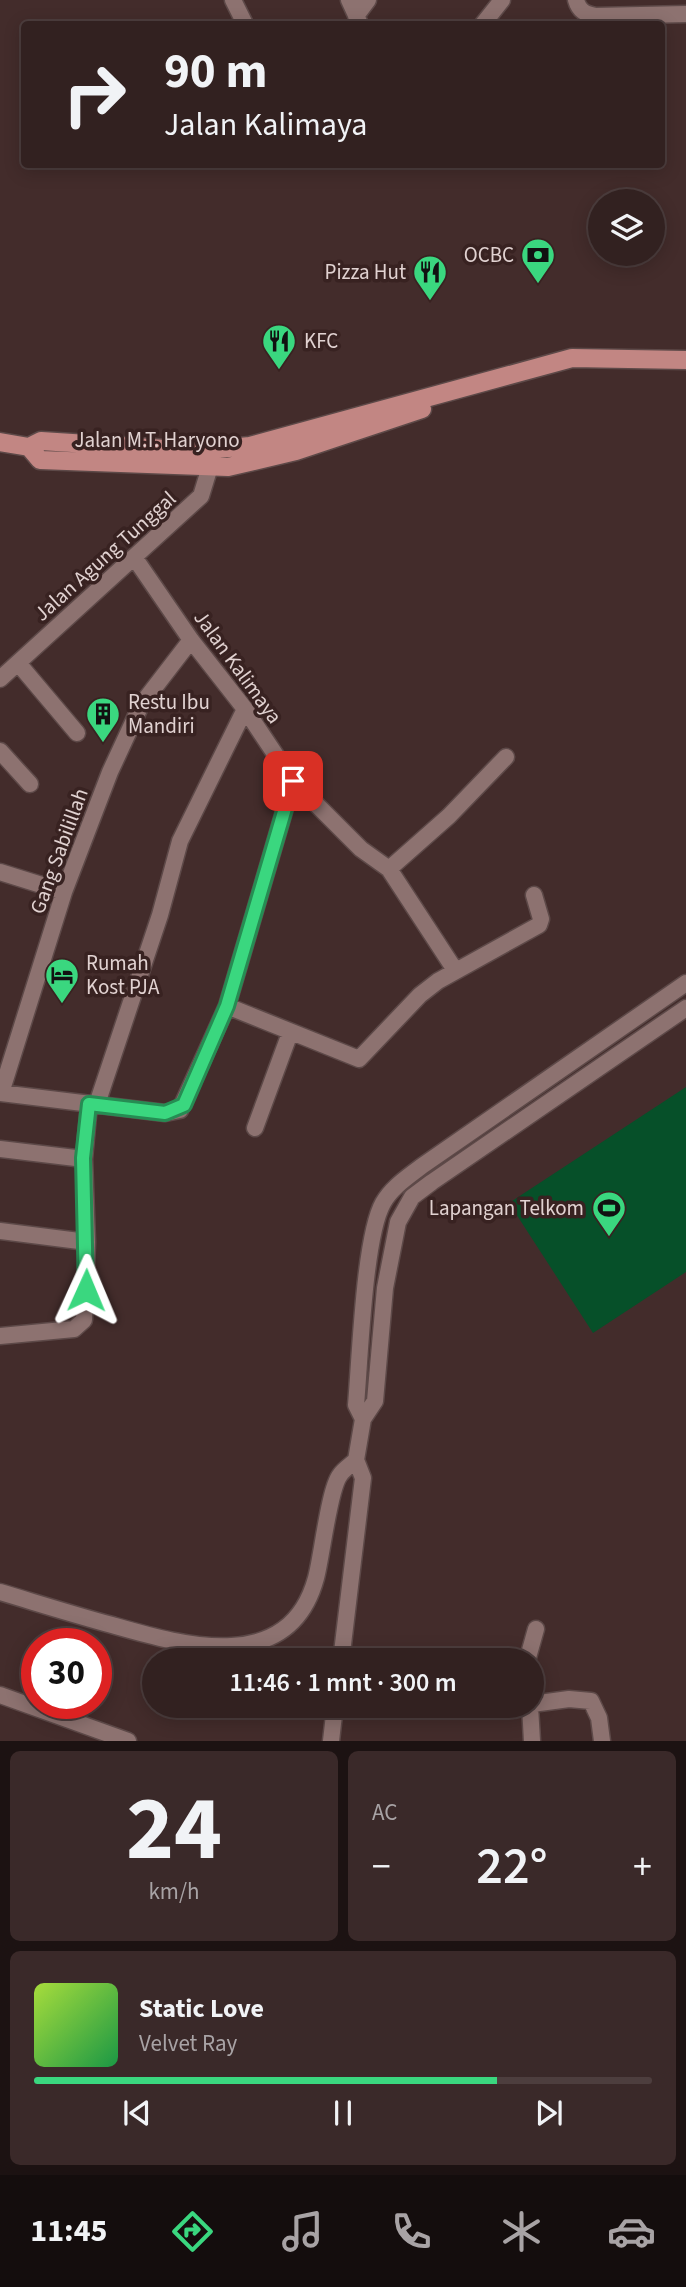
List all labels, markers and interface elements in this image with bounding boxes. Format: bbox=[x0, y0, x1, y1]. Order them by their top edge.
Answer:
text: 90 m bbox=[164, 37, 268, 107]
icon: right bbox=[49, 49, 140, 140]
text: Jalan Kalimaya bbox=[164, 102, 367, 148]
map controls bbox=[588, 189, 665, 266]
button: layers bbox=[588, 189, 665, 266]
bank icon: OCBC bbox=[519, 236, 557, 285]
place label: OCBC bbox=[464, 240, 514, 270]
restaurant icon: Pizza Hut bbox=[411, 253, 449, 302]
place label: Pizza Hut bbox=[325, 257, 406, 287]
restaurant icon: KFC bbox=[260, 322, 298, 371]
place label: KFC bbox=[304, 326, 338, 356]
street label: Jalan M.T. Haryono bbox=[74, 425, 240, 455]
street label: Jalan Agung Tunggal bbox=[27, 484, 183, 628]
street label: Jalan Kalimaya bbox=[187, 604, 289, 730]
place label: Restu Ibu Mandiri bbox=[128, 687, 210, 741]
building icon: Restu Ibu Mandiri bbox=[84, 695, 122, 744]
pin bbox=[263, 751, 323, 811]
icon: arrive bbox=[274, 762, 312, 800]
street label: Gang Sabilillah bbox=[22, 784, 96, 918]
place label: Rumah Kost PJA bbox=[86, 948, 160, 1002]
hotel icon: Rumah Kost PJA bbox=[43, 956, 81, 1005]
sports icon: Lapangan Telkom bbox=[590, 1189, 628, 1238]
place label: Lapangan Telkom bbox=[429, 1193, 584, 1223]
position arrow bbox=[49, 1253, 123, 1327]
speed limit sign: 30 bbox=[21, 1628, 112, 1719]
text: 11:46 · 1 mnt · 300 m bbox=[229, 1664, 457, 1701]
text: 24 bbox=[126, 1765, 222, 1894]
text: AC bbox=[372, 1796, 397, 1829]
text: 22° bbox=[476, 1830, 548, 1904]
text: − bbox=[372, 1840, 391, 1894]
text: + bbox=[633, 1840, 652, 1894]
text: km/h bbox=[148, 1875, 200, 1908]
text: Static Love bbox=[139, 1990, 264, 2027]
text: Velvet Ray bbox=[139, 2027, 237, 2060]
icon: previous bbox=[118, 2094, 156, 2132]
icon: pause bbox=[324, 2094, 362, 2132]
icon: next bbox=[530, 2094, 568, 2132]
icon: directions bbox=[168, 2207, 217, 2256]
icon: music bbox=[278, 2207, 327, 2256]
icon: phone bbox=[387, 2207, 436, 2256]
icon: climate bbox=[497, 2207, 546, 2256]
icon: car bbox=[607, 2207, 656, 2256]
text: 11:45 bbox=[30, 2208, 108, 2254]

